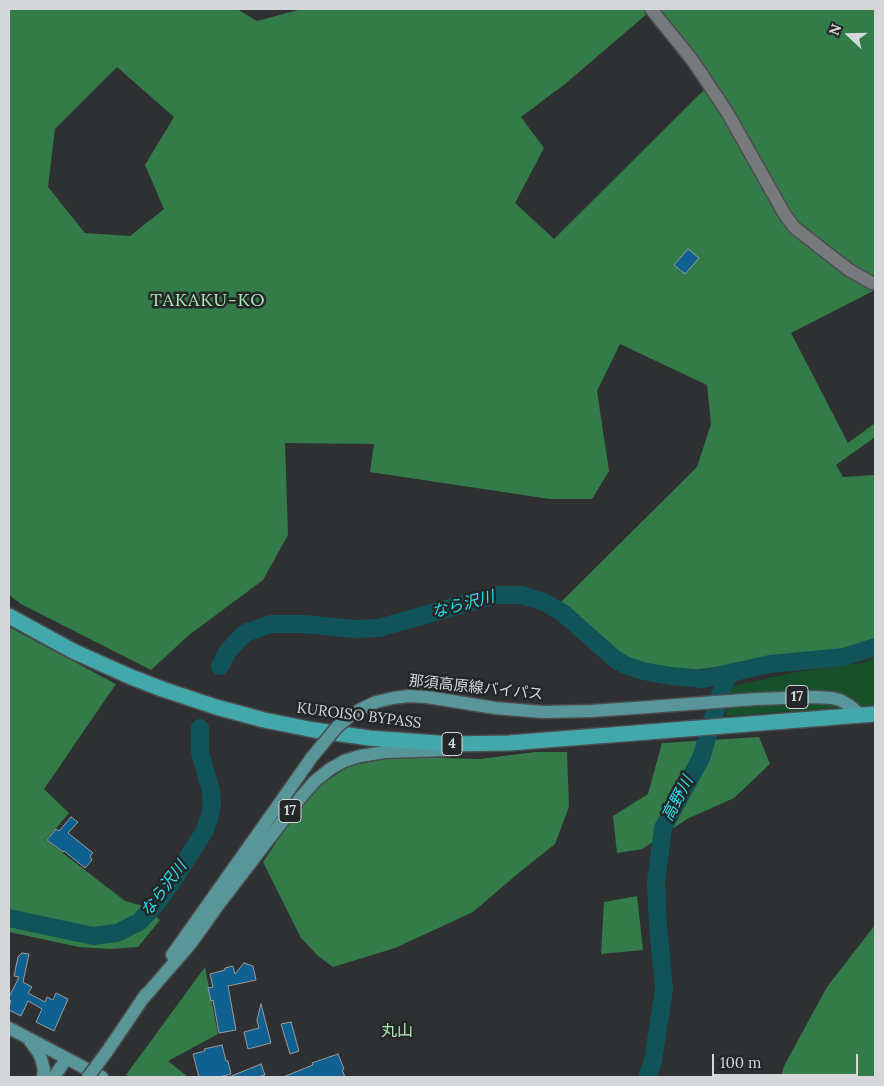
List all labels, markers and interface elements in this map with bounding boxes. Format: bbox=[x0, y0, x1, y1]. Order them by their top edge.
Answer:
north arrow bbox=[824, 10, 874, 60]
text: N bbox=[825, 21, 845, 38]
district label: TAKAKU-KO bbox=[149, 290, 267, 312]
water label: なら沢川 bbox=[430, 587, 496, 623]
street label: 那須高原線バイパス bbox=[408, 672, 544, 704]
road number: 17 bbox=[786, 686, 808, 709]
street label: KUROISO BYPASS bbox=[296, 699, 422, 733]
road number: 4 bbox=[442, 732, 462, 756]
water label: 高野川 bbox=[658, 773, 698, 825]
road number: 17 bbox=[279, 799, 301, 822]
water label: なら沢川 bbox=[137, 858, 191, 920]
district label: 丸山 bbox=[381, 1021, 413, 1041]
scale bar bbox=[714, 1044, 860, 1076]
text: 100 m bbox=[720, 1053, 761, 1072]

